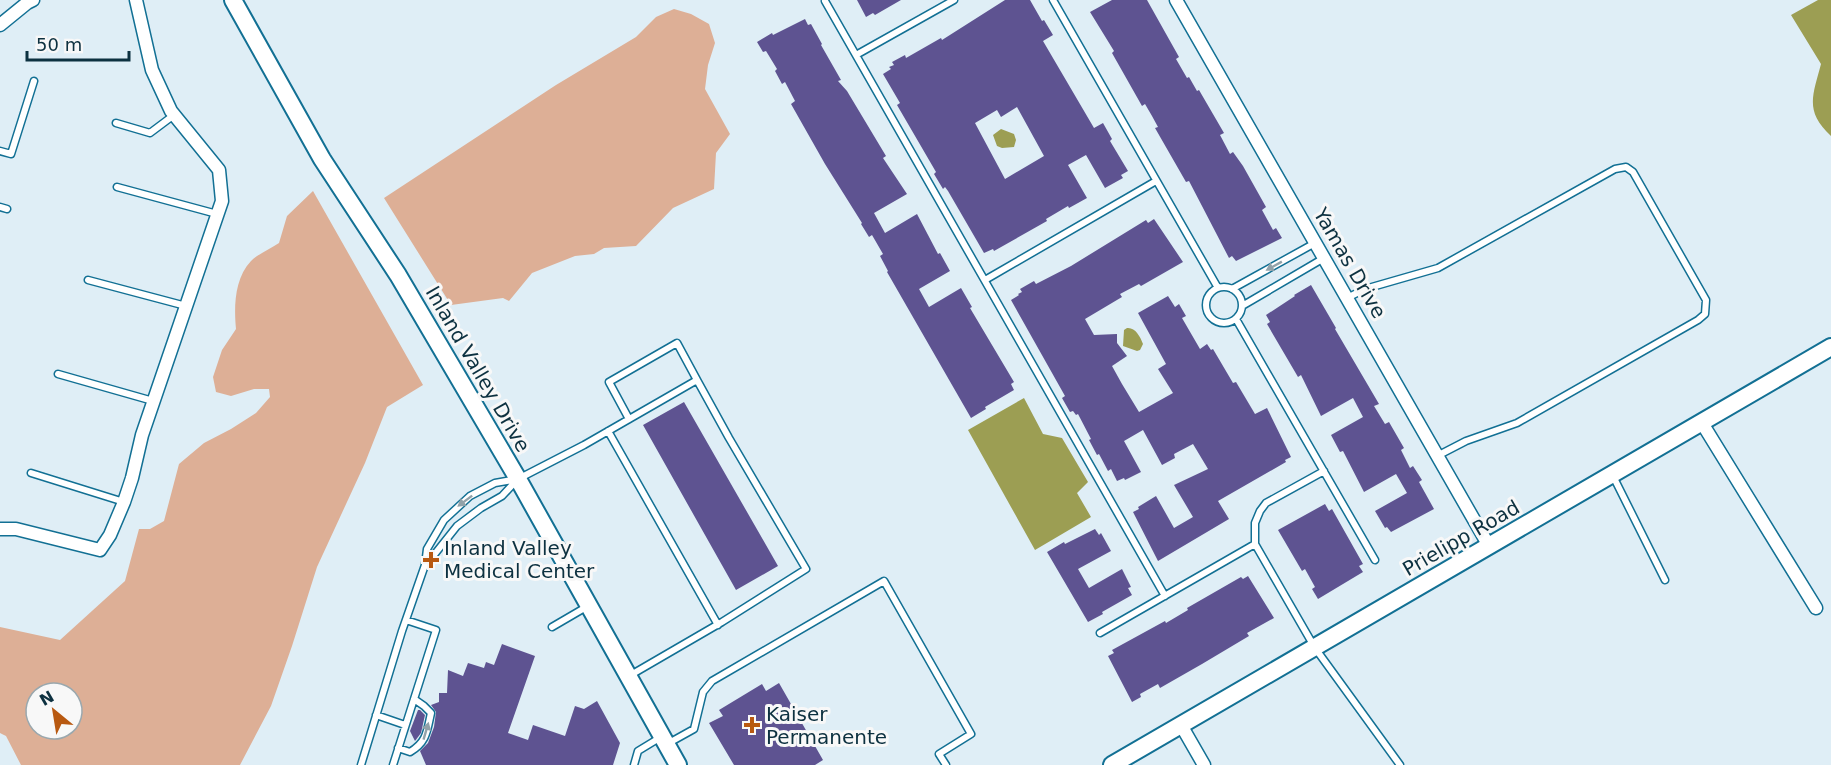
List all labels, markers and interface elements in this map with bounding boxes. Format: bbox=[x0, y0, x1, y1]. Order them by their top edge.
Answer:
scale bar bbox=[27, 24, 129, 62]
text: 50 m bbox=[36, 34, 82, 55]
street label: Yamas Drive bbox=[1308, 203, 1391, 323]
one-way arrow bbox=[1265, 260, 1282, 270]
street label: Inland Valley Drive bbox=[421, 282, 535, 456]
one-way arrow bbox=[457, 495, 473, 507]
street label: Prielipp Road bbox=[1398, 495, 1524, 581]
place label: Inland Valley Medical Center bbox=[444, 536, 595, 583]
marker: Inland Valley Medical Center bbox=[422, 551, 440, 569]
north arrow bbox=[24, 681, 84, 741]
text: N bbox=[36, 687, 57, 710]
place label: Kaiser Permanente bbox=[766, 702, 887, 749]
marker: Kaiser Permanente bbox=[743, 716, 761, 734]
one-way arrow bbox=[422, 722, 431, 740]

